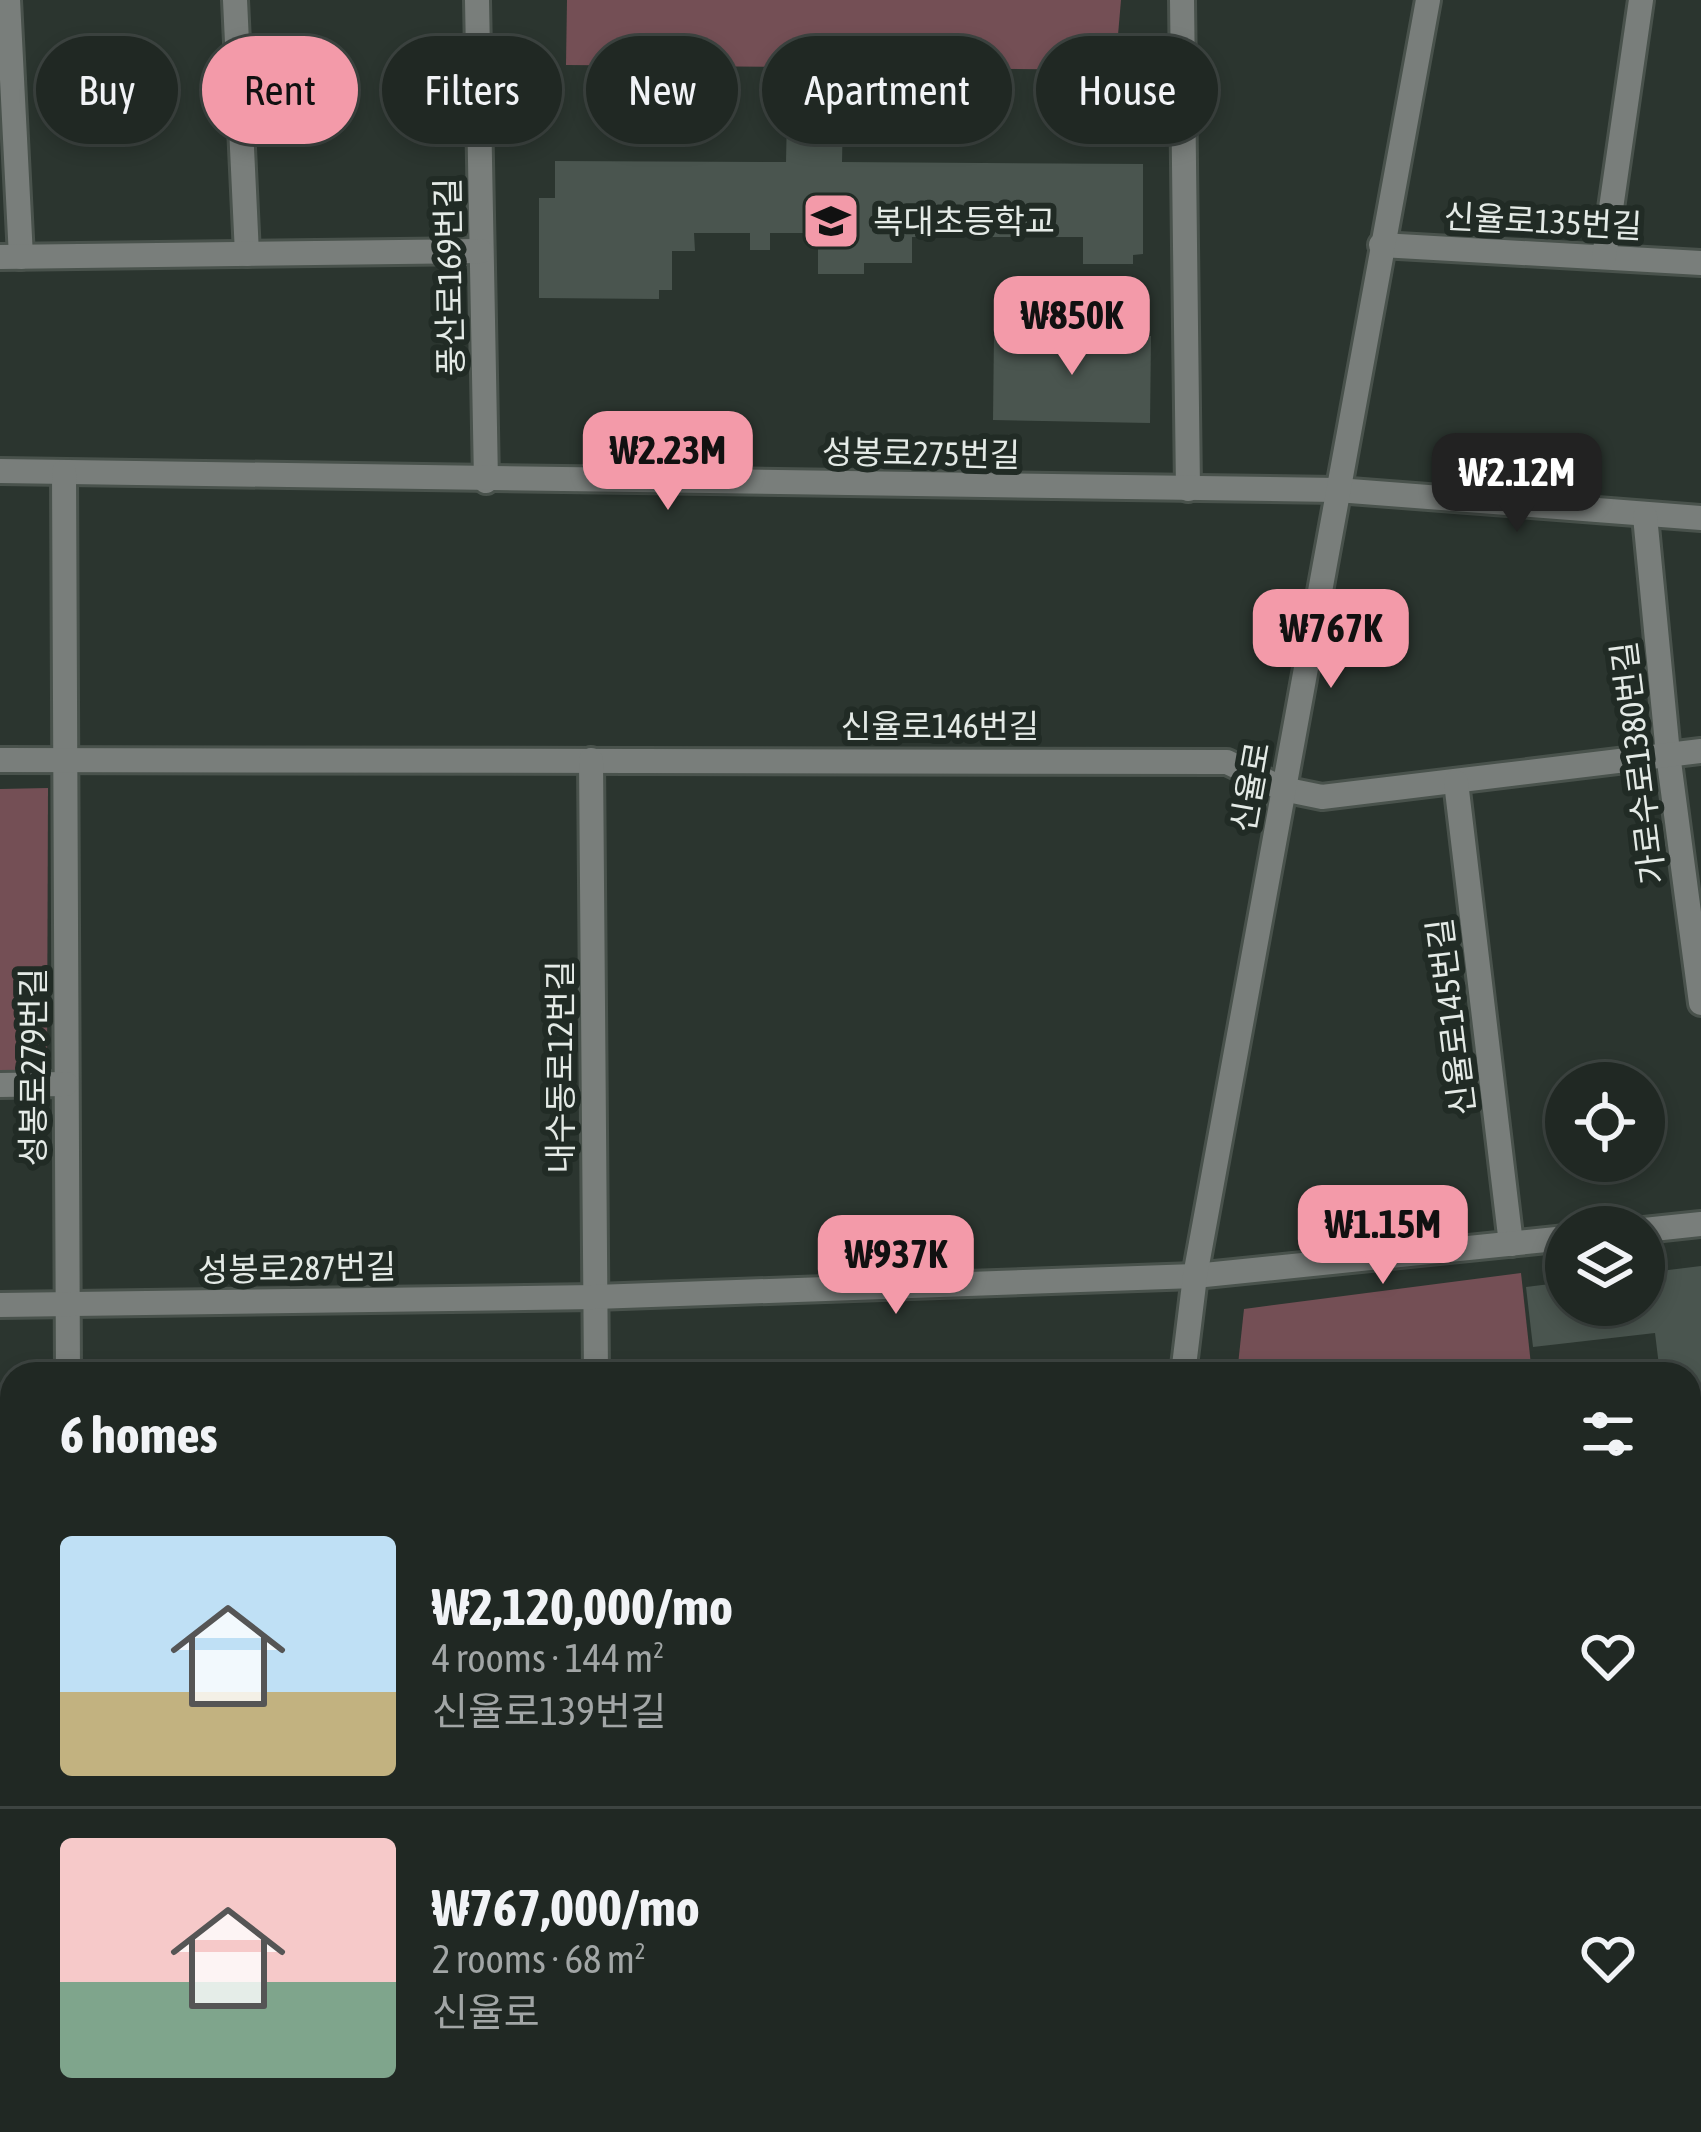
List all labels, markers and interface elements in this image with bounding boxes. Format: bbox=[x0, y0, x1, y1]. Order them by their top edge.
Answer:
chip: Buy bbox=[36, 36, 178, 144]
chip: Rent bbox=[202, 36, 358, 144]
chip: Filters bbox=[382, 36, 562, 144]
chip: New bbox=[586, 36, 738, 144]
chip: Apartment bbox=[762, 36, 1012, 144]
chip: House bbox=[1036, 36, 1218, 144]
street label: 풍산로169번길 bbox=[428, 178, 470, 376]
school or university icon: 복대초등학교 bbox=[800, 190, 862, 252]
street label: 신율로135번길 bbox=[1443, 197, 1643, 245]
place label: 복대초등학교 bbox=[873, 202, 1055, 240]
pin: ₩850K bbox=[988, 276, 1156, 378]
text: ₩850K bbox=[1021, 293, 1123, 337]
pin: ₩2.23M bbox=[570, 411, 766, 513]
text: ₩2.23M bbox=[610, 428, 726, 472]
street label: 성봉로275번길 bbox=[822, 432, 1020, 474]
pin: ₩2.12M bbox=[1419, 433, 1615, 535]
text: ₩2.12M bbox=[1459, 450, 1575, 494]
pin: ₩767K bbox=[1247, 589, 1415, 691]
text: ₩767K bbox=[1280, 606, 1382, 650]
street label: 가로수로1380번길 bbox=[1604, 639, 1672, 887]
street label: 신율로146번길 bbox=[841, 707, 1039, 745]
street label: 신율로 bbox=[1223, 739, 1277, 835]
street label: 신율로145번길 bbox=[1420, 916, 1482, 1118]
street label: 내수동로12번길 bbox=[541, 960, 579, 1174]
street label: 성봉로279번길 bbox=[14, 968, 52, 1166]
map controls bbox=[1545, 1062, 1665, 1326]
button: locate bbox=[1545, 1062, 1665, 1182]
pin: ₩1.15M bbox=[1285, 1185, 1481, 1287]
text: ₩1.15M bbox=[1325, 1202, 1441, 1246]
button: layers bbox=[1545, 1206, 1665, 1326]
pin: ₩937K bbox=[812, 1215, 980, 1317]
text: ₩937K bbox=[845, 1232, 947, 1276]
street label: 성봉로287번길 bbox=[198, 1247, 396, 1289]
icon: filters bbox=[1575, 1401, 1641, 1467]
text: 6 homes bbox=[60, 1405, 218, 1464]
text: ₩2,120,000/mo bbox=[432, 1577, 733, 1636]
icon: home bbox=[156, 1584, 300, 1728]
icon: heart bbox=[1575, 1623, 1641, 1689]
text: 4 rooms · 144 m² bbox=[432, 1636, 664, 1680]
text: 신율로139번길 bbox=[432, 1689, 666, 1733]
text: ₩767,000/mo bbox=[432, 1878, 700, 1937]
icon: home bbox=[156, 1886, 300, 2030]
icon: heart bbox=[1575, 1925, 1641, 1991]
text: 2 rooms · 68 m² bbox=[432, 1937, 646, 1981]
text: 신율로 bbox=[432, 1990, 540, 2034]

